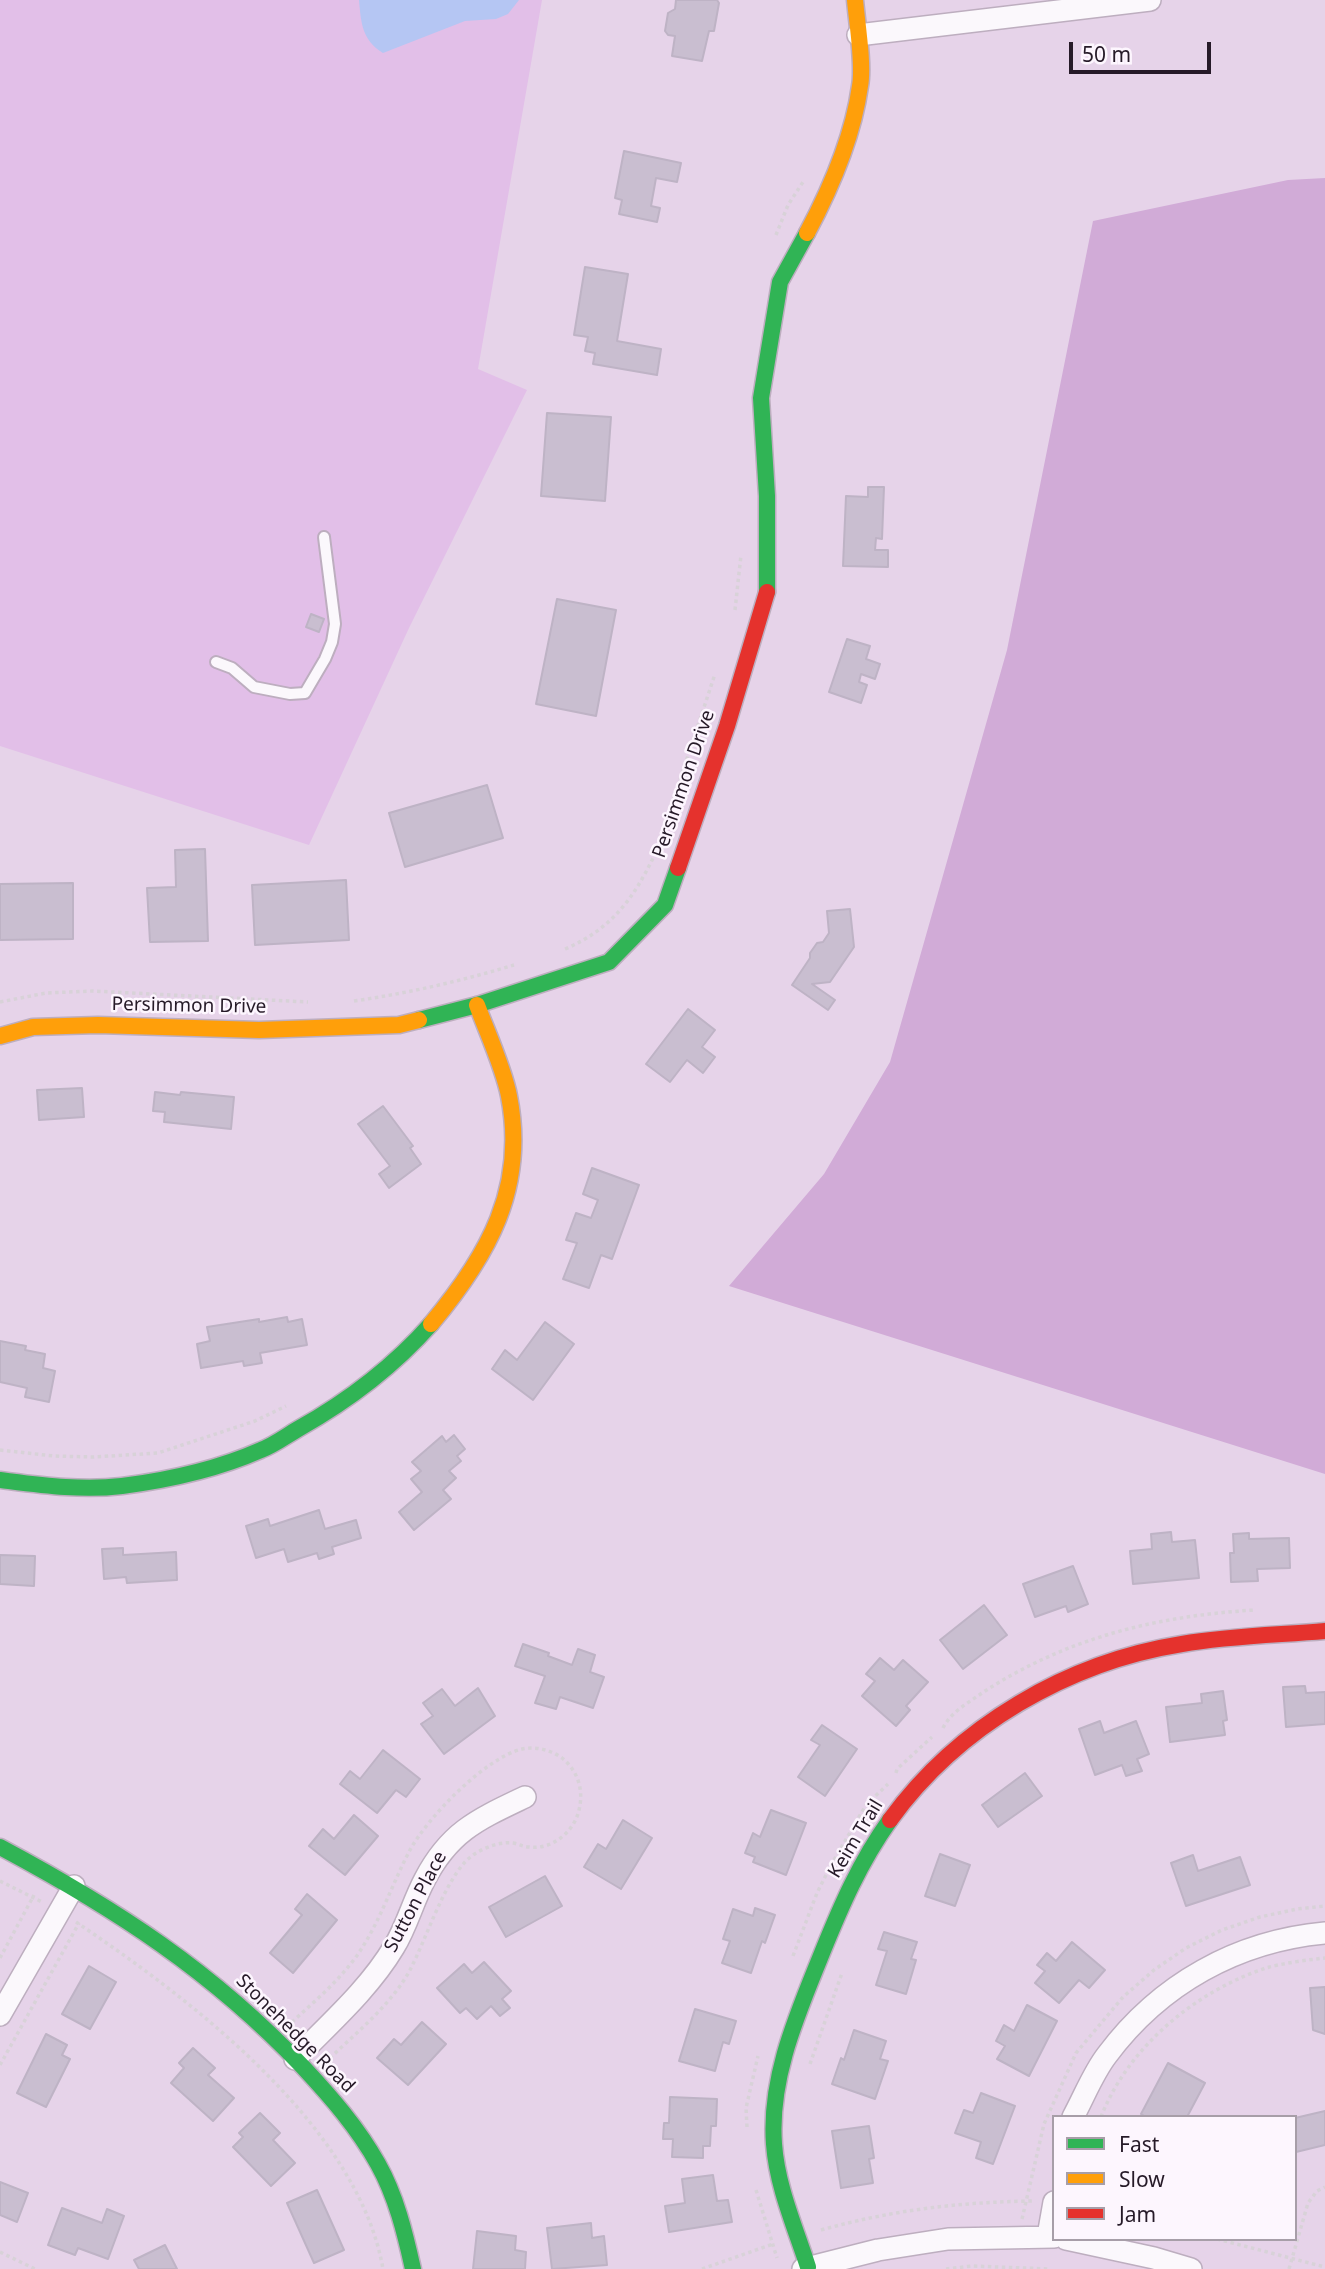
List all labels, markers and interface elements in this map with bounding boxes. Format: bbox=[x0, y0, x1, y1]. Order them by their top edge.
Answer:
scale bar bbox=[1073, 28, 1215, 72]
text: 50 m bbox=[1082, 40, 1131, 68]
street label: Persimmon Drive bbox=[648, 707, 720, 861]
street label: Persimmon Drive bbox=[111, 993, 267, 1019]
street label: Keim Trail bbox=[824, 1796, 888, 1882]
street label: Sutton Place bbox=[380, 1848, 452, 1956]
street label: Stonehedge Road bbox=[231, 1970, 359, 2098]
legend bbox=[1052, 2115, 1297, 2241]
text: Fast bbox=[1119, 2130, 1159, 2158]
text: Slow bbox=[1119, 2165, 1165, 2193]
text: Jam bbox=[1119, 2200, 1156, 2228]

